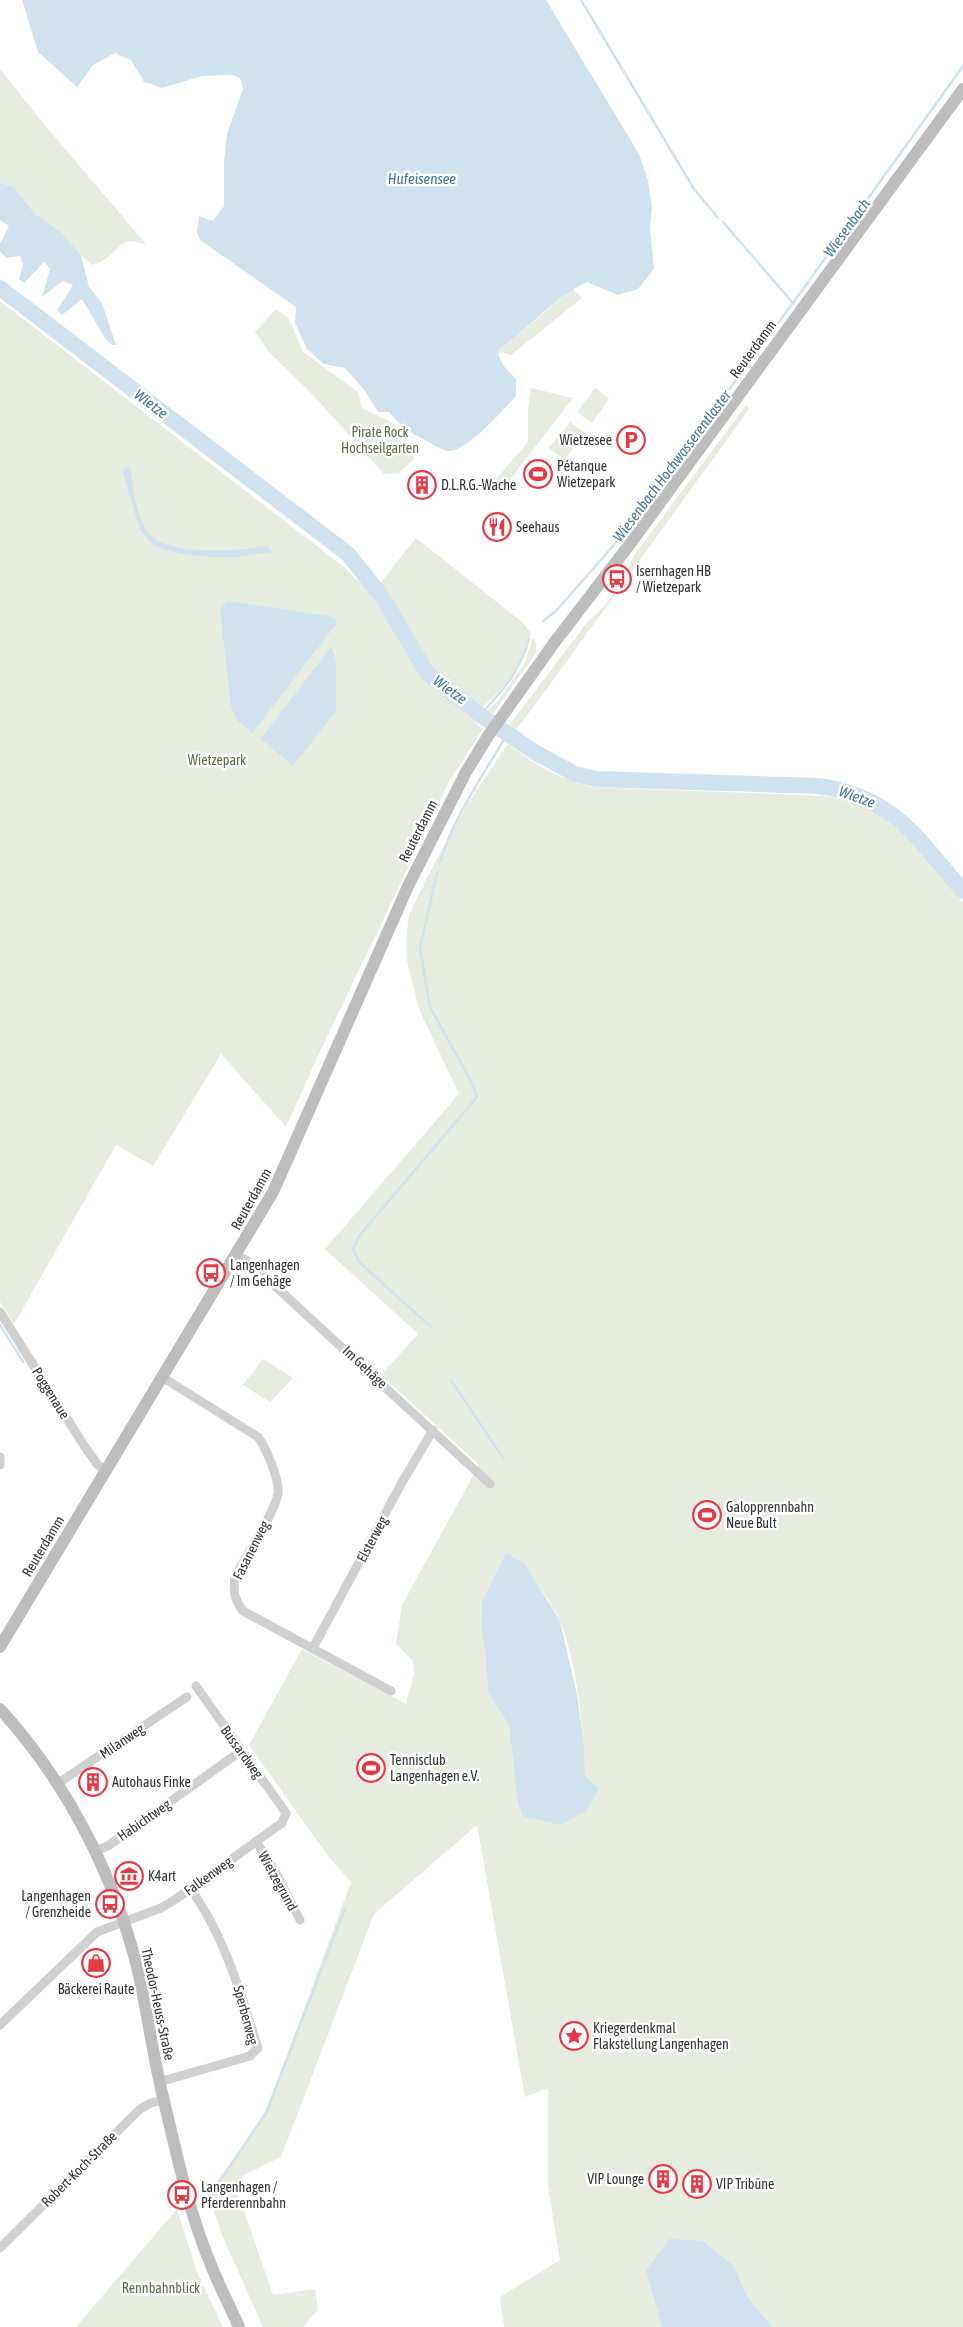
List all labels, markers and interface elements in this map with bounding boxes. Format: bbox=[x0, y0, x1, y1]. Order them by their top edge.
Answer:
water label: Hufeisensee bbox=[388, 170, 456, 187]
water label: Wiesenbach bbox=[820, 195, 873, 260]
street label: Reuterdamm bbox=[727, 317, 779, 381]
water label: Wietze bbox=[131, 386, 172, 422]
water label: Wiesenbach Hochwasserentlaster bbox=[609, 386, 734, 545]
park label: Pirate Rock Hochseilgarten bbox=[341, 424, 419, 456]
parking icon: Wietzesee bbox=[616, 425, 646, 455]
place label: Wietzesee bbox=[559, 432, 612, 448]
place label: Pétanque Wietzepark bbox=[557, 458, 615, 490]
sports icon: Pétanque Wietzepark bbox=[523, 459, 553, 489]
building icon: D.L.R.G.-Wache bbox=[407, 470, 437, 500]
place label: D.L.R.G.-Wache bbox=[441, 477, 516, 493]
restaurant icon: Seehaus bbox=[482, 512, 512, 542]
place label: Seehaus bbox=[516, 519, 560, 535]
place label: Isernhagen HB / Wietzepark bbox=[636, 563, 711, 595]
bus stop icon: Isernhagen HB / Wietzepark bbox=[602, 564, 632, 594]
water label: Wietze bbox=[430, 672, 471, 708]
park label: Wietzepark bbox=[188, 752, 246, 768]
water label: Wietze bbox=[837, 782, 878, 811]
street label: Reuterdamm bbox=[395, 797, 441, 865]
street label: Reuterdamm bbox=[228, 1165, 274, 1233]
place label: Langenhagen / Im Gehäge bbox=[230, 1257, 300, 1289]
bus stop icon: Langenhagen / Im Gehäge bbox=[196, 1258, 226, 1288]
street label: Im Gehäge bbox=[340, 1342, 390, 1392]
street label: Poggenaue bbox=[29, 1364, 73, 1422]
place label: Galopprennbahn Neue Bult bbox=[726, 1499, 814, 1531]
sports icon: Galopprennbahn Neue Bult bbox=[692, 1500, 722, 1530]
street label: Reuterdamm bbox=[19, 1513, 67, 1579]
street label: Elsterweg bbox=[353, 1513, 391, 1565]
street label: Fasanenweg bbox=[229, 1518, 273, 1582]
street label: Milanweg bbox=[97, 1720, 147, 1762]
street label: Bussardweg bbox=[218, 1723, 266, 1781]
place label: Tennisclub Langenhagen e.V. bbox=[390, 1752, 479, 1784]
sports icon: Tennisclub Langenhagen e.V. bbox=[356, 1753, 386, 1783]
building icon: Autohaus Finke bbox=[78, 1767, 108, 1797]
place label: Autohaus Finke bbox=[112, 1774, 191, 1790]
street label: Habichtweg bbox=[114, 1796, 174, 1844]
street label: Wietzegrund bbox=[255, 1849, 301, 1913]
street label: Falkenweg bbox=[181, 1853, 235, 1899]
museum icon: K4art bbox=[114, 1861, 144, 1891]
place label: K4art bbox=[148, 1868, 176, 1884]
place label: Langenhagen / Grenzheide bbox=[21, 1888, 91, 1920]
bus stop icon: Langenhagen / Grenzheide bbox=[95, 1889, 125, 1919]
street label: Theodor-Heuss-Straße bbox=[138, 1946, 178, 2062]
shop icon: Bäckerei Raute bbox=[81, 1948, 111, 1978]
place label: Bäckerei Raute bbox=[58, 1981, 134, 1997]
street label: Sperberweg bbox=[230, 1984, 262, 2046]
place label: Kriegerdenkmal Flakstellung Langenhagen bbox=[593, 2020, 729, 2052]
place icon: Kriegerdenkmal Flakstellung Langenhagen bbox=[559, 2021, 589, 2051]
street label: Robert-Koch-Straße bbox=[38, 2128, 120, 2210]
building icon: VIP Lounge bbox=[648, 2164, 678, 2194]
building icon: VIP Tribüne bbox=[682, 2169, 712, 2199]
place label: VIP Lounge bbox=[587, 2171, 644, 2187]
place label: VIP Tribüne bbox=[716, 2176, 774, 2192]
place label: Langenhagen / Pferderennbahn bbox=[201, 2179, 286, 2211]
bus stop icon: Langenhagen / Pferderennbahn bbox=[167, 2180, 197, 2210]
park label: Rennbahnblick bbox=[122, 2280, 200, 2296]

